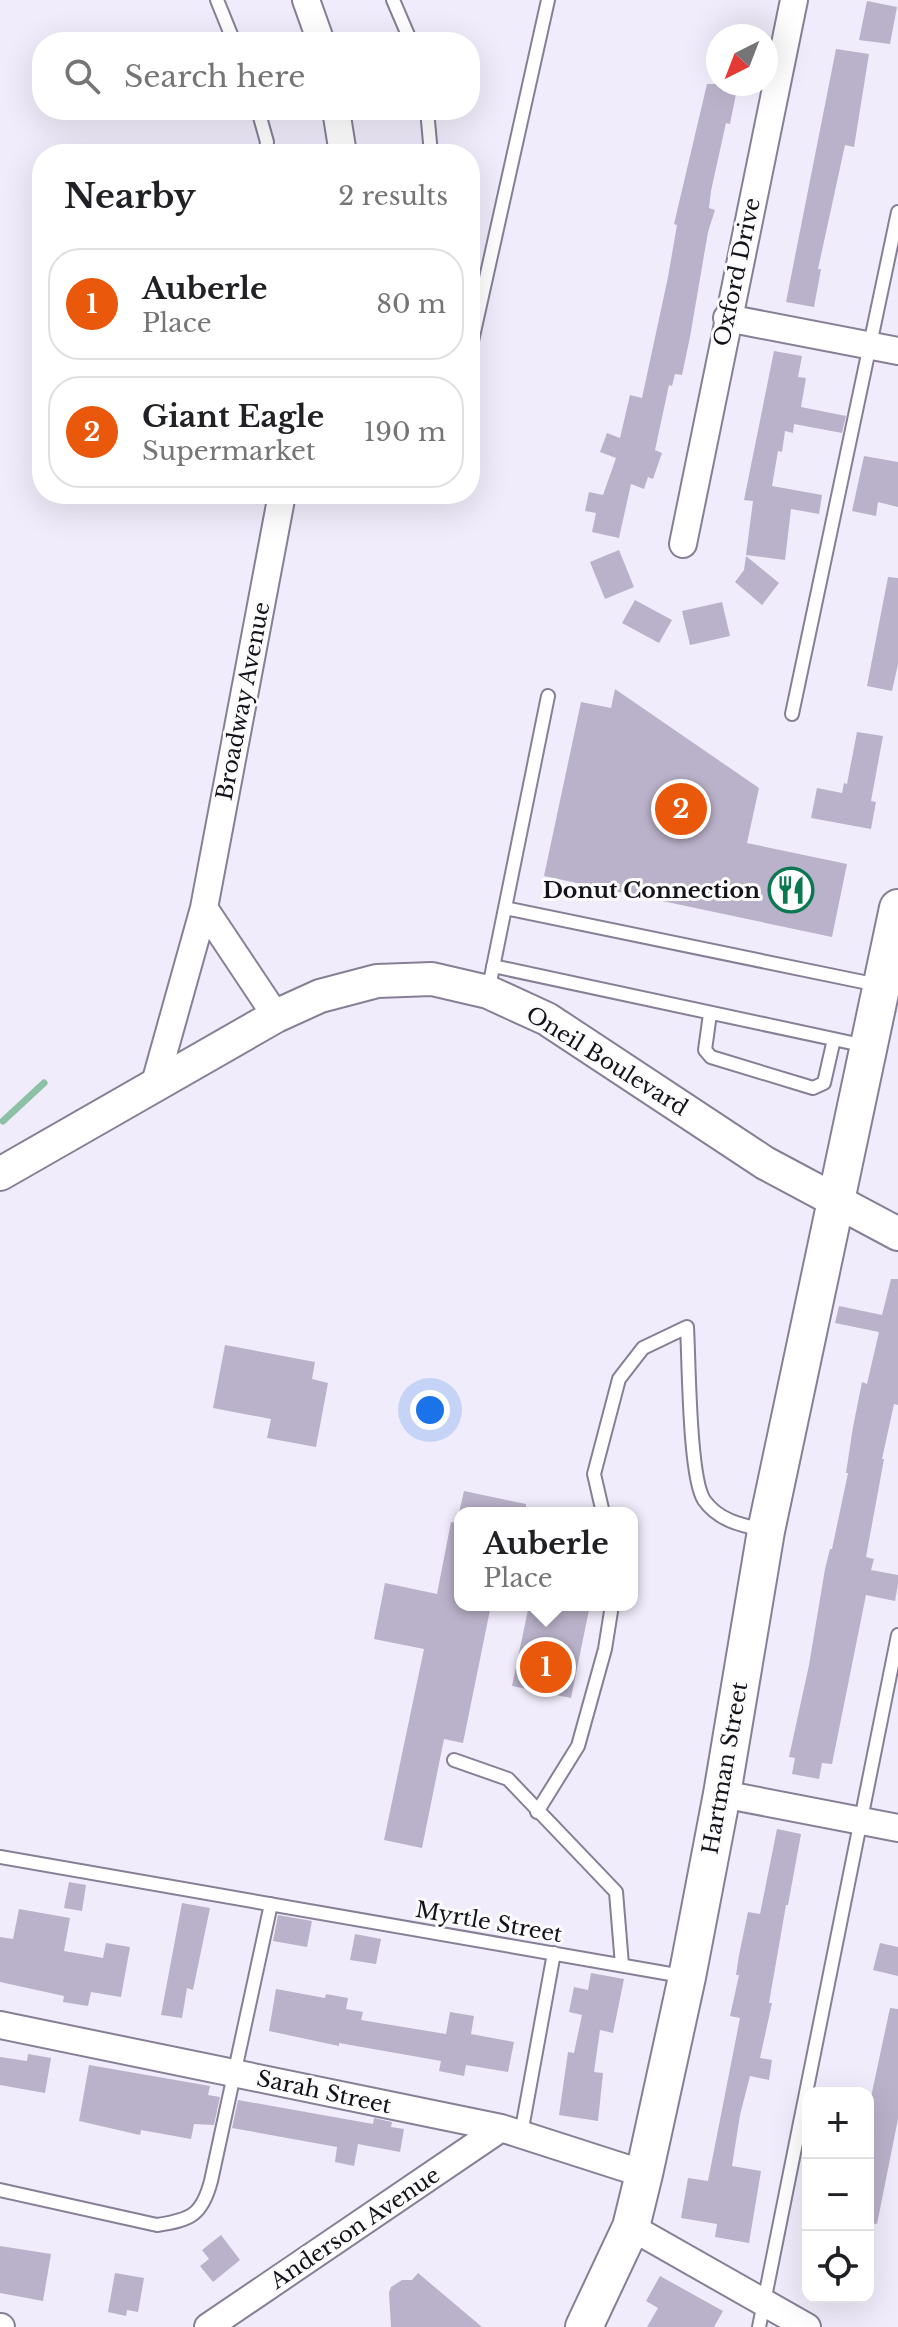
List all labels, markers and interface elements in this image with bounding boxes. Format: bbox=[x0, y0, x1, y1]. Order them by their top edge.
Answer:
north arrow bbox=[706, 24, 778, 96]
search box bbox=[32, 32, 480, 120]
icon: search bbox=[60, 54, 104, 98]
text: Search here bbox=[124, 58, 305, 95]
text: Nearby bbox=[64, 175, 196, 217]
text: 2 results bbox=[338, 180, 448, 212]
street label: Oxford Drive bbox=[708, 195, 766, 349]
text: Auberle bbox=[142, 270, 268, 307]
text: 1 bbox=[86, 288, 98, 320]
text: 80 m bbox=[376, 288, 446, 320]
text: Place bbox=[142, 307, 212, 339]
text: Giant Eagle bbox=[142, 398, 324, 435]
text: 2 bbox=[84, 416, 100, 448]
text: 190 m bbox=[364, 416, 446, 448]
text: Supermarket bbox=[142, 435, 316, 467]
street label: Broadway Avenue bbox=[211, 600, 275, 802]
pin: 2 bbox=[655, 779, 707, 839]
restaurant icon: Donut Connection bbox=[767, 866, 815, 914]
place label: Donut Connection bbox=[543, 877, 760, 904]
street label: Oneil Boulevard bbox=[521, 1000, 693, 1122]
your location bbox=[410, 1390, 450, 1430]
popup bbox=[454, 1507, 638, 1611]
text: Auberle bbox=[483, 1525, 609, 1562]
text: Place bbox=[483, 1562, 553, 1594]
pin: 1 bbox=[520, 1637, 572, 1697]
street label: Hartman Street bbox=[697, 1679, 754, 1856]
street label: Myrtle Street bbox=[414, 1896, 565, 1948]
street label: Sarah Street bbox=[254, 2065, 394, 2120]
map controls bbox=[802, 2087, 874, 2303]
button: + bbox=[802, 2087, 874, 2159]
button: − bbox=[802, 2159, 874, 2231]
street label: Anderson Avenue bbox=[264, 2161, 445, 2295]
button: locate bbox=[802, 2231, 874, 2303]

